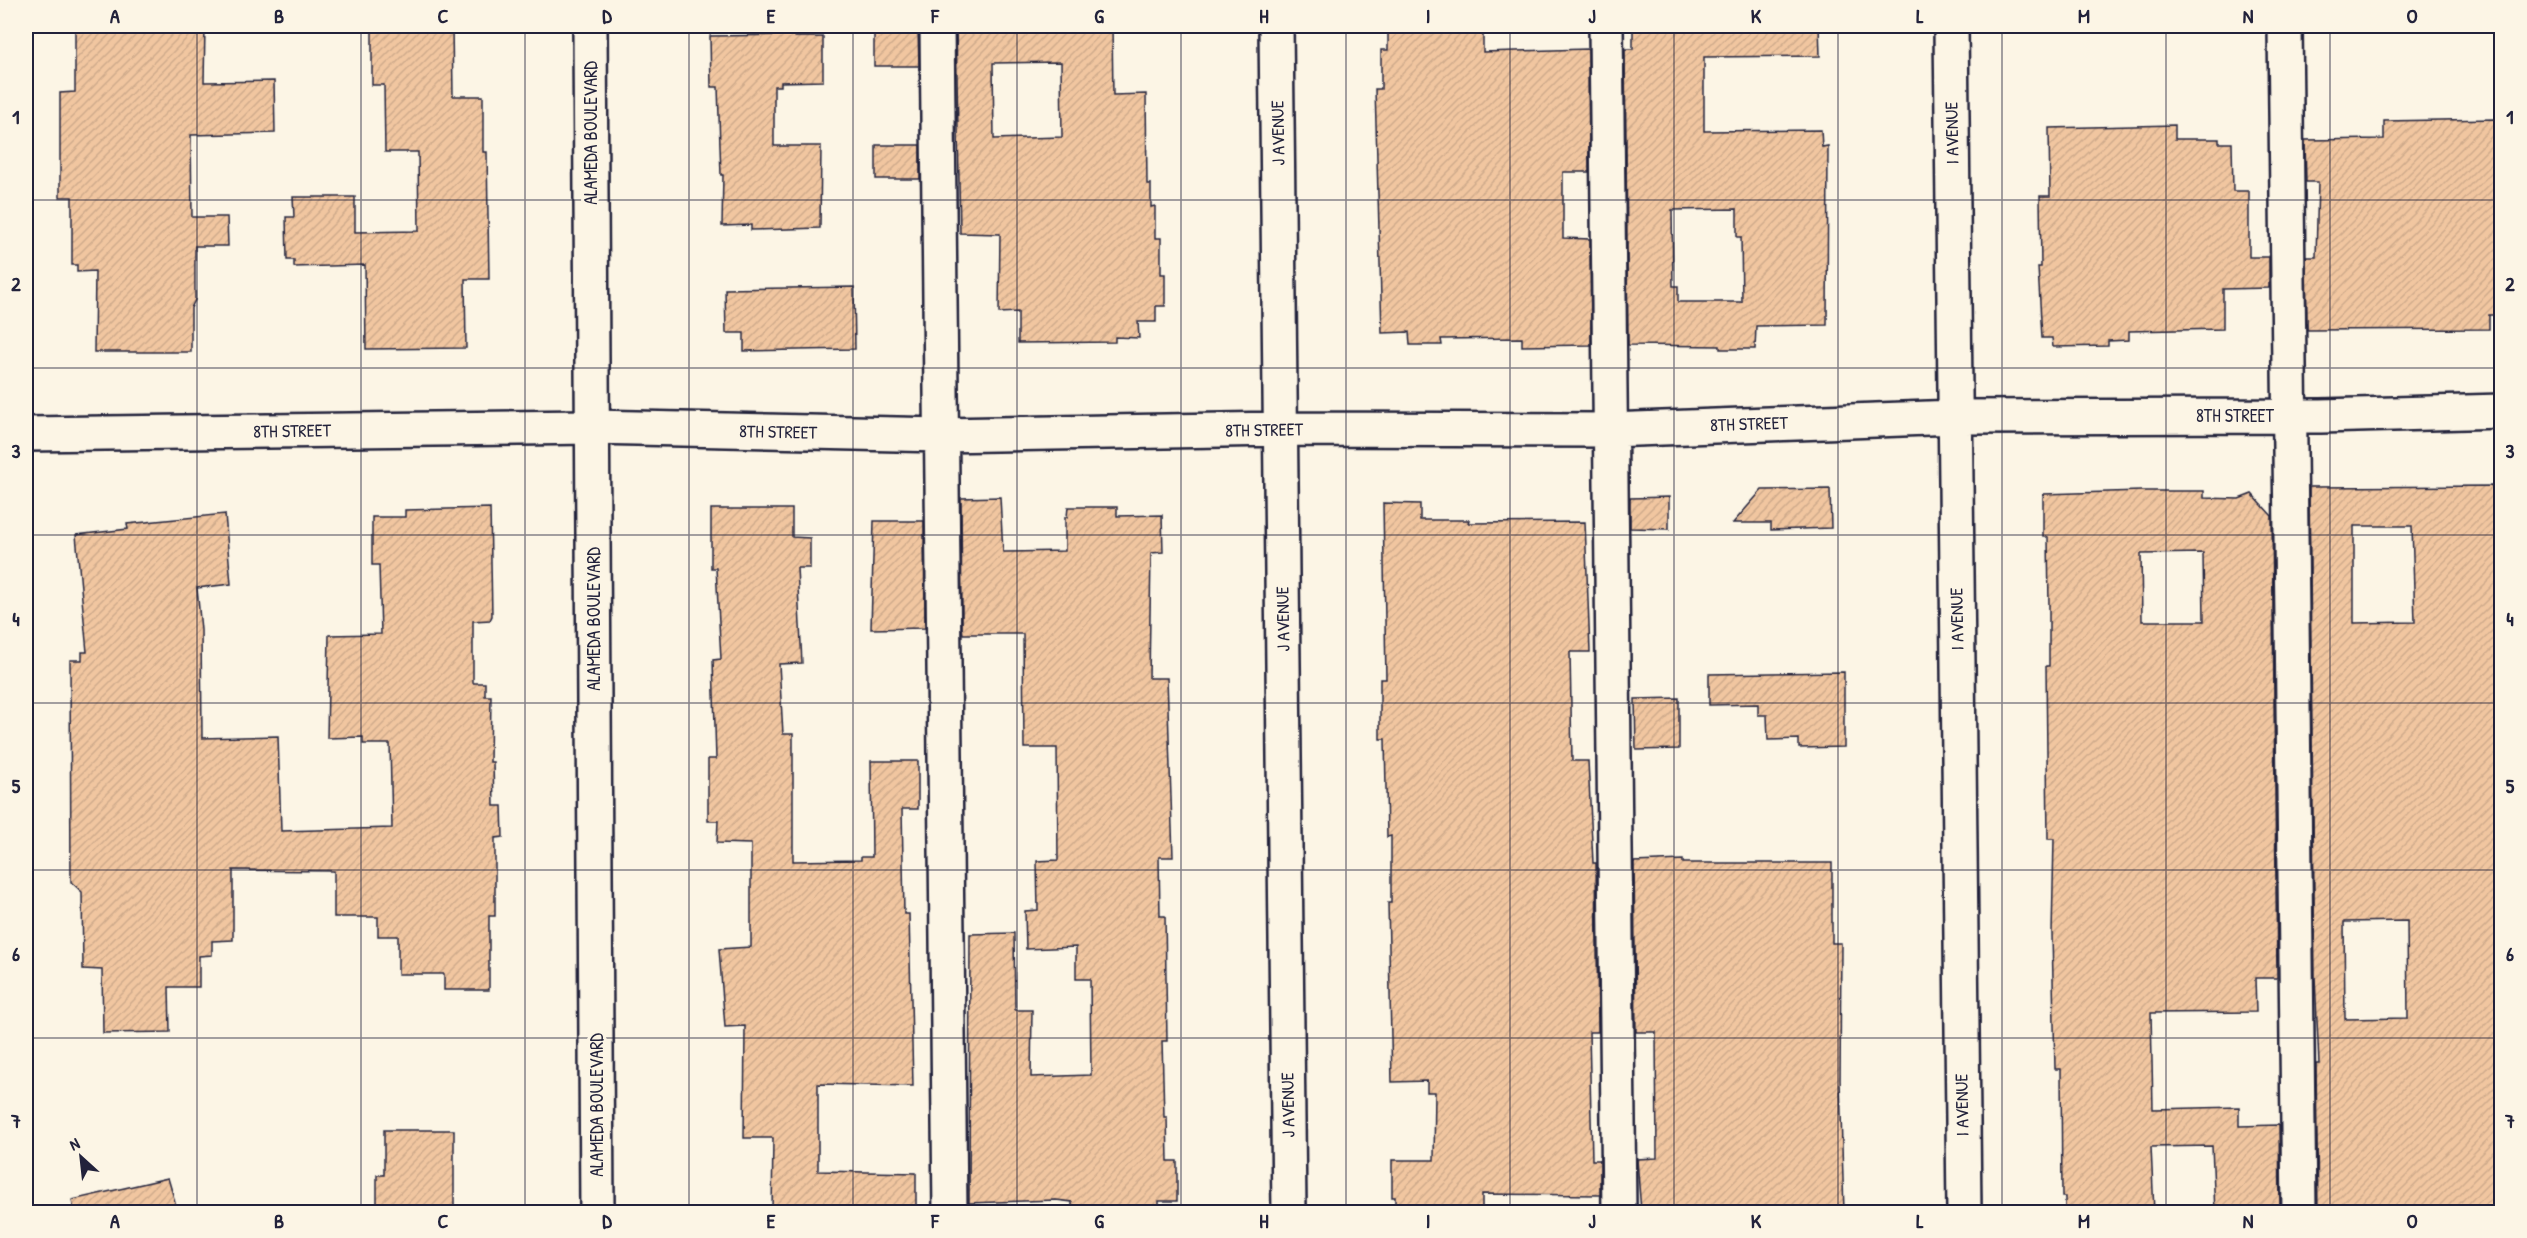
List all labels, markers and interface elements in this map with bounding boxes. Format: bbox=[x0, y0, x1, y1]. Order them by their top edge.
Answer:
text: A bbox=[110, 2, 120, 29]
text: B bbox=[274, 2, 284, 29]
text: C bbox=[438, 2, 449, 29]
text: D bbox=[602, 2, 612, 29]
text: E bbox=[767, 2, 776, 29]
text: F bbox=[930, 2, 940, 29]
text: G bbox=[1094, 2, 1104, 29]
text: H bbox=[1259, 2, 1269, 29]
text: I bbox=[1426, 2, 1430, 29]
text: J bbox=[1588, 2, 1596, 29]
text: K bbox=[1751, 2, 1762, 29]
text: L bbox=[1916, 2, 1924, 29]
text: M bbox=[2078, 2, 2090, 29]
text: N bbox=[2243, 2, 2254, 29]
text: O bbox=[2406, 2, 2418, 29]
street label: ALAMEDA BOULEVARD bbox=[578, 61, 603, 205]
street label: J AVENUE bbox=[1264, 100, 1291, 166]
street label: I AVENUE bbox=[1938, 101, 1965, 165]
text: 1 bbox=[12, 103, 20, 130]
text: 1 bbox=[2506, 103, 2514, 130]
text: 2 bbox=[11, 270, 21, 297]
text: 2 bbox=[2505, 270, 2515, 297]
street label: 8TH STREET bbox=[2196, 403, 2275, 428]
street label: 8TH STREET bbox=[1710, 410, 1789, 437]
street label: 8TH STREET bbox=[1225, 416, 1304, 443]
street label: 8TH STREET bbox=[253, 417, 332, 444]
street label: 8TH STREET bbox=[739, 418, 818, 445]
text: 3 bbox=[12, 437, 21, 464]
text: 3 bbox=[2506, 437, 2515, 464]
street label: ALAMEDA BOULEVARD bbox=[581, 547, 606, 691]
street label: J AVENUE bbox=[1269, 586, 1296, 652]
street label: I AVENUE bbox=[1943, 587, 1970, 651]
text: 4 bbox=[12, 605, 20, 632]
text: 4 bbox=[2506, 605, 2514, 632]
text: 5 bbox=[12, 772, 21, 799]
text: 5 bbox=[2506, 772, 2515, 799]
text: 6 bbox=[12, 940, 20, 967]
text: 6 bbox=[2506, 940, 2514, 967]
street label: ALAMEDA BOULEVARD bbox=[584, 1033, 609, 1177]
street label: J AVENUE bbox=[1274, 1072, 1301, 1138]
street label: I AVENUE bbox=[1948, 1073, 1975, 1137]
text: 7 bbox=[10, 1107, 21, 1134]
text: 7 bbox=[2504, 1107, 2515, 1134]
north arrow bbox=[51, 1127, 111, 1187]
text: N bbox=[65, 1132, 83, 1155]
text: A bbox=[110, 1207, 120, 1234]
text: B bbox=[274, 1207, 284, 1234]
text: C bbox=[438, 1207, 449, 1234]
text: D bbox=[602, 1207, 612, 1234]
text: E bbox=[767, 1207, 776, 1234]
text: F bbox=[930, 1207, 940, 1234]
text: G bbox=[1094, 1207, 1104, 1234]
text: H bbox=[1259, 1207, 1269, 1234]
text: I bbox=[1426, 1207, 1430, 1234]
text: J bbox=[1588, 1207, 1596, 1234]
text: K bbox=[1751, 1207, 1762, 1234]
text: L bbox=[1916, 1207, 1924, 1234]
text: M bbox=[2078, 1207, 2090, 1234]
text: N bbox=[2243, 1207, 2254, 1234]
text: O bbox=[2406, 1207, 2418, 1234]

